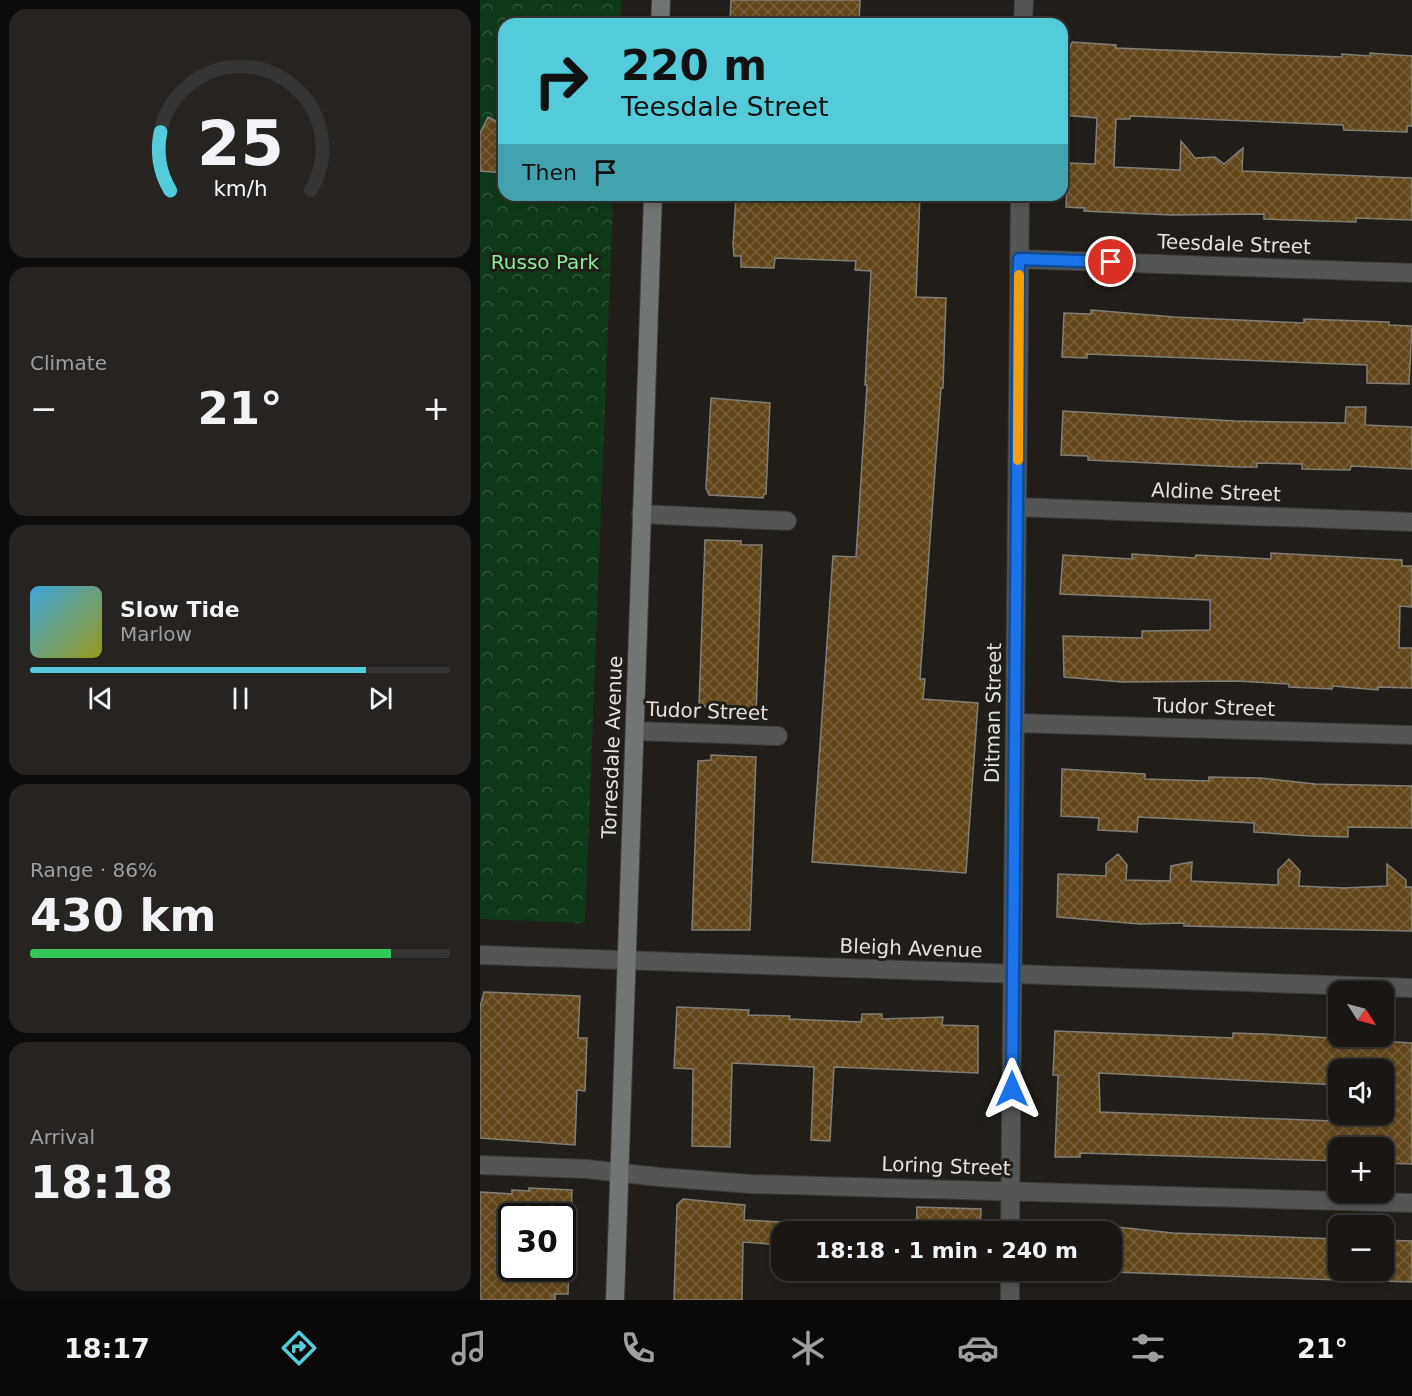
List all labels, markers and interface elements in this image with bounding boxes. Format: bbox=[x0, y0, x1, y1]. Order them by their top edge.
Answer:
text: 220 m bbox=[621, 41, 767, 90]
icon: right bbox=[522, 42, 600, 120]
text: Teesdale Street bbox=[621, 91, 829, 122]
text: 25 bbox=[197, 107, 283, 180]
icon: arrive bbox=[589, 156, 622, 189]
text: Then bbox=[522, 160, 577, 185]
text: km/h bbox=[213, 176, 267, 201]
street label: Teesdale Street bbox=[1156, 229, 1311, 259]
pin bbox=[1085, 236, 1136, 287]
icon: arrive bbox=[1094, 245, 1127, 278]
park label: Russo Park bbox=[491, 250, 600, 274]
text: Climate bbox=[30, 351, 107, 375]
text: 21° bbox=[197, 382, 283, 435]
text: − bbox=[30, 389, 58, 428]
text: + bbox=[422, 389, 450, 428]
street label: Aldine Street bbox=[1151, 478, 1281, 506]
text: Slow Tide bbox=[120, 597, 240, 622]
text: Marlow bbox=[120, 622, 192, 646]
street label: Ditman Street bbox=[980, 642, 1006, 783]
street label: Torresdale Avenue bbox=[597, 655, 627, 840]
icon: previous bbox=[84, 682, 117, 715]
icon: pause bbox=[224, 682, 257, 715]
icon: next bbox=[364, 682, 397, 715]
street label: Tudor Street bbox=[1152, 693, 1276, 721]
street label: Tudor Street bbox=[645, 697, 769, 725]
text: Range · 86% bbox=[30, 858, 157, 882]
text: 430 km bbox=[30, 889, 216, 942]
street label: Bleigh Avenue bbox=[839, 934, 983, 962]
north arrow bbox=[1328, 981, 1394, 1047]
map controls bbox=[1328, 981, 1394, 1281]
position arrow bbox=[980, 1057, 1044, 1121]
button: sound bbox=[1328, 1059, 1394, 1125]
text: Arrival bbox=[30, 1125, 95, 1149]
button: + bbox=[1328, 1137, 1394, 1203]
street label: Loring Street bbox=[881, 1152, 1011, 1180]
text: 18:18 bbox=[30, 1156, 173, 1209]
speed limit sign: 30 bbox=[498, 1203, 576, 1281]
button: − bbox=[1328, 1215, 1394, 1281]
text: 18:18 · 1 min · 240 m bbox=[815, 1238, 1078, 1263]
icon: directions bbox=[278, 1327, 320, 1369]
icon: music bbox=[448, 1327, 490, 1369]
icon: phone bbox=[617, 1327, 659, 1369]
icon: climate bbox=[787, 1327, 829, 1369]
icon: car bbox=[957, 1327, 999, 1369]
icon: filters bbox=[1127, 1327, 1169, 1369]
text: 18:17 bbox=[64, 1333, 150, 1364]
text: 21° bbox=[1297, 1333, 1348, 1364]

